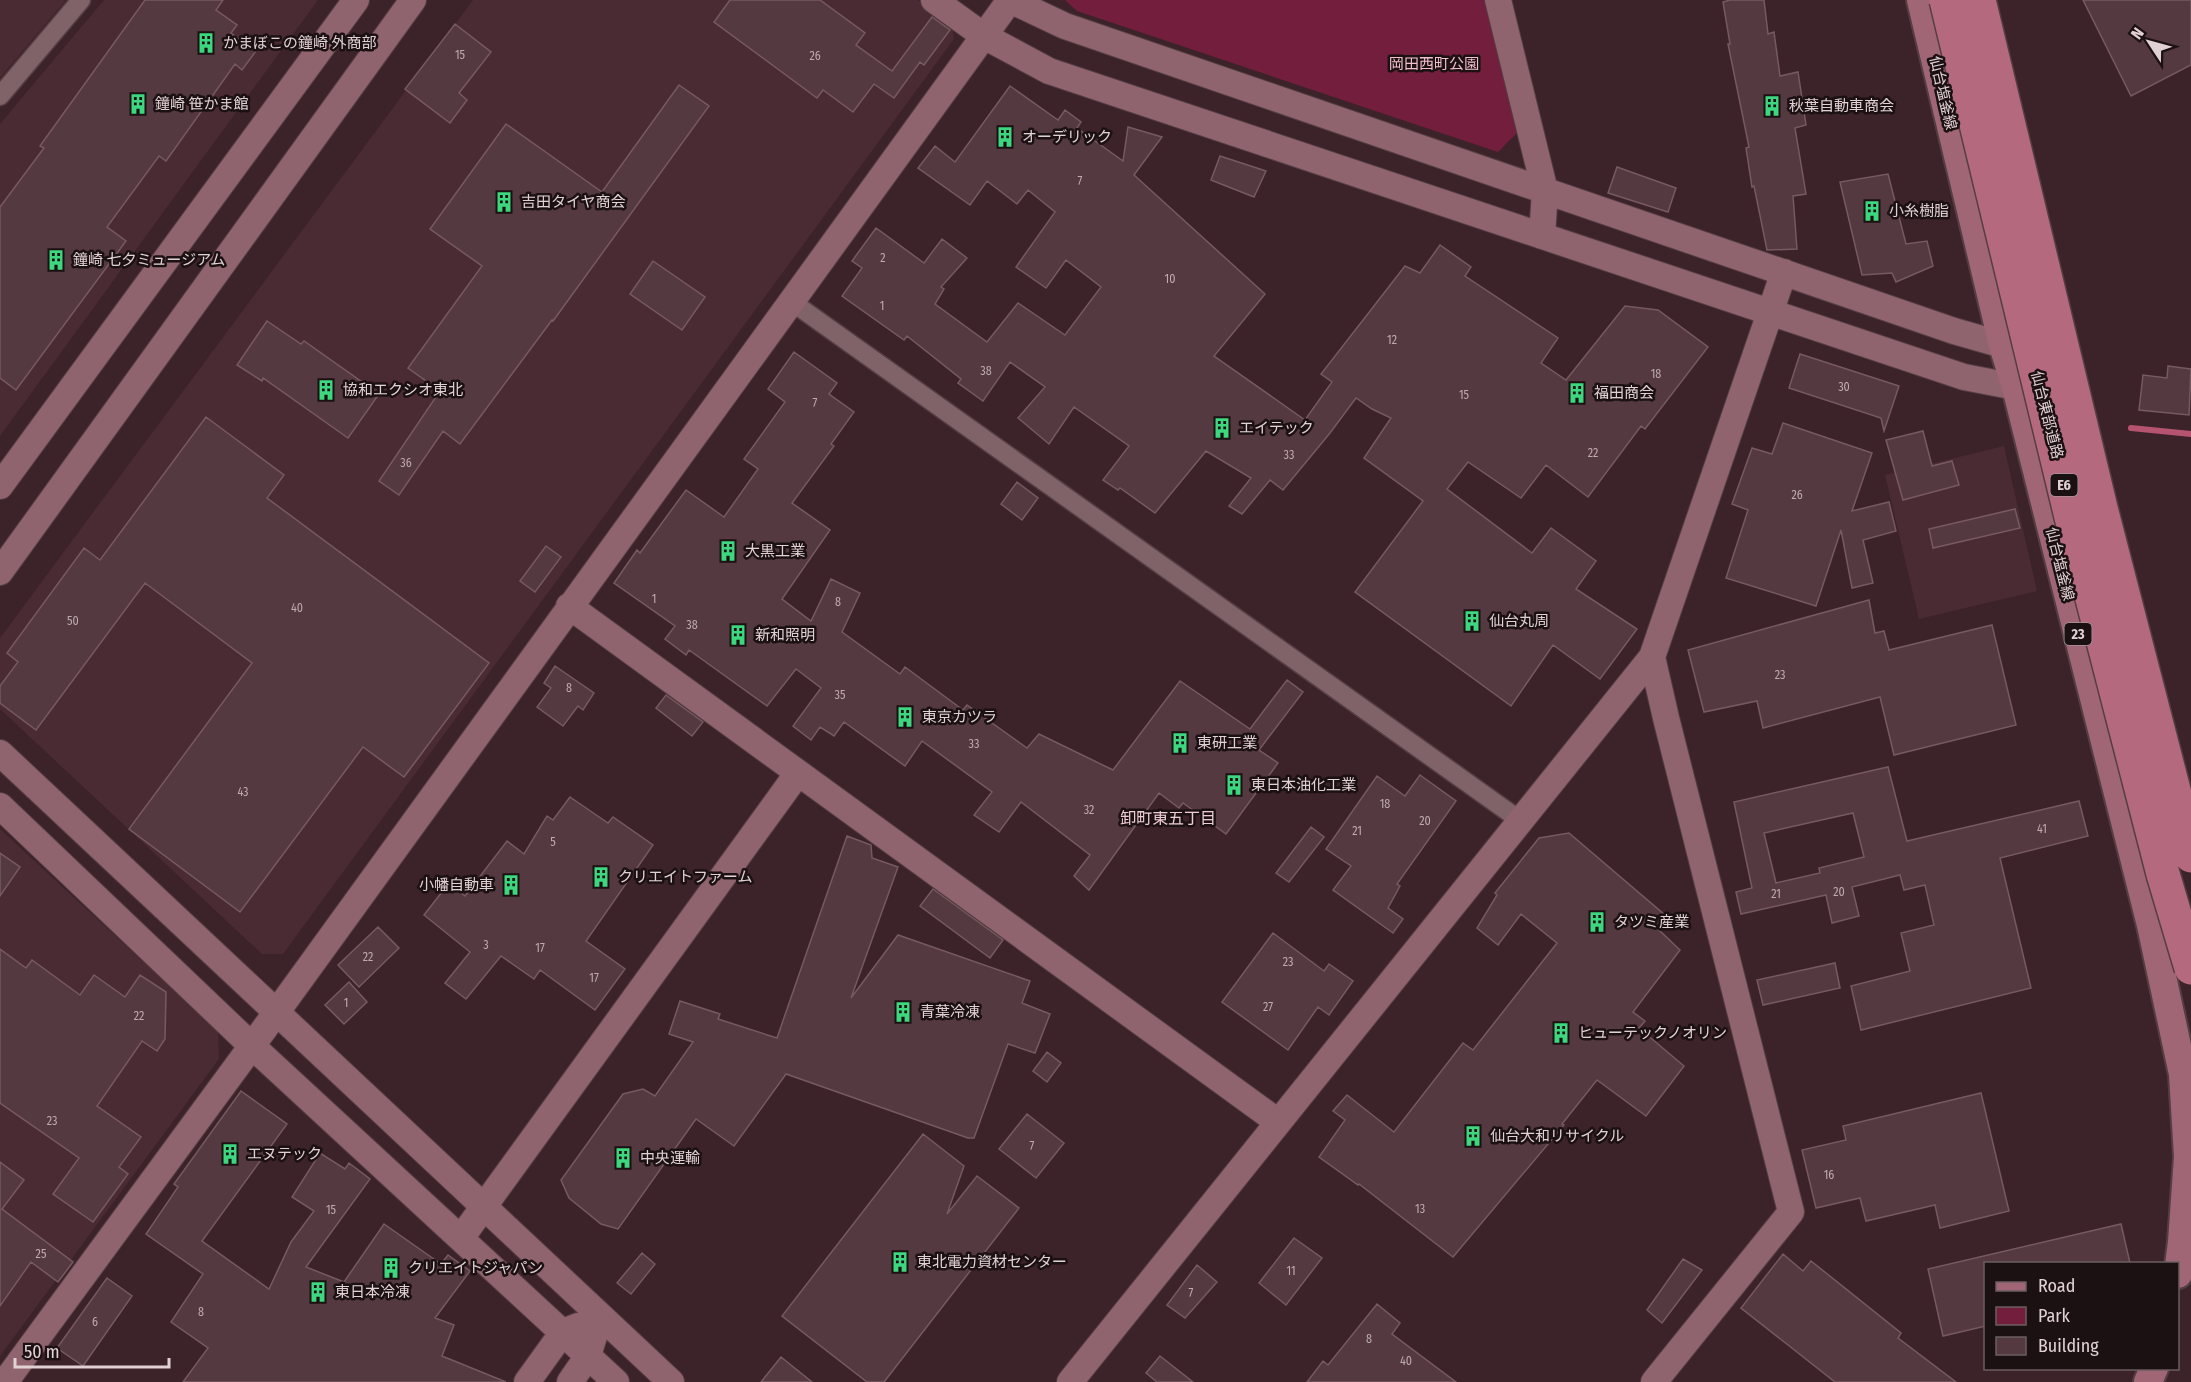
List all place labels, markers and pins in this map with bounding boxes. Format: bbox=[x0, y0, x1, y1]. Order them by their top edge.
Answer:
building icon: かまぼこの鐘崎 外商部 bbox=[194, 31, 218, 55]
place label: かまぼこの鐘崎 外商部 bbox=[223, 34, 377, 52]
building icon: 鐘崎 笹かま館 bbox=[126, 92, 150, 116]
building icon: 秋葉自動車商会 bbox=[1760, 94, 1784, 118]
place label: 鐘崎 笹かま館 bbox=[155, 95, 249, 113]
place label: 秋葉自動車商会 bbox=[1789, 97, 1894, 115]
building icon: オーデリック bbox=[993, 125, 1017, 149]
place label: オーデリック bbox=[1022, 128, 1112, 146]
building icon: 吉田タイヤ商会 bbox=[492, 190, 516, 214]
place label: 吉田タイヤ商会 bbox=[521, 193, 626, 211]
building icon: 小糸樹脂 bbox=[1860, 199, 1884, 223]
place label: 小糸樹脂 bbox=[1889, 202, 1949, 220]
building icon: 鐘崎 七夕ミュージアム bbox=[44, 248, 68, 272]
place label: 鐘崎 七夕ミュージアム bbox=[73, 251, 225, 269]
building icon: 協和エクシオ東北 bbox=[314, 378, 338, 402]
place label: 協和エクシオ東北 bbox=[343, 381, 463, 399]
building icon: 福田商会 bbox=[1565, 381, 1589, 405]
place label: 福田商会 bbox=[1594, 384, 1654, 402]
building icon: エイテック bbox=[1210, 416, 1234, 440]
place label: エイテック bbox=[1239, 419, 1314, 437]
building icon: 大黒工業 bbox=[716, 539, 740, 563]
place label: 大黒工業 bbox=[745, 542, 805, 560]
building icon: 仙台丸周 bbox=[1460, 609, 1484, 633]
place label: 仙台丸周 bbox=[1489, 612, 1549, 630]
building icon: 新和照明 bbox=[726, 623, 750, 647]
place label: 新和照明 bbox=[755, 626, 815, 644]
building icon: 東京カツラ bbox=[893, 705, 917, 729]
place label: 東京カツラ bbox=[922, 708, 997, 726]
building icon: 東研工業 bbox=[1168, 731, 1192, 755]
place label: 東研工業 bbox=[1197, 734, 1257, 752]
building icon: 東日本油化工業 bbox=[1222, 773, 1246, 797]
place label: 東日本油化工業 bbox=[1251, 776, 1356, 794]
building icon: クリエイトファーム bbox=[589, 865, 613, 889]
place label: クリエイトファーム bbox=[618, 868, 753, 886]
building icon: 小幡自動車 bbox=[499, 873, 523, 897]
place label: 小幡自動車 bbox=[419, 876, 494, 894]
building icon: タツミ産業 bbox=[1585, 910, 1609, 934]
place label: タツミ産業 bbox=[1614, 913, 1689, 931]
building icon: 青葉冷凍 bbox=[891, 1000, 915, 1024]
place label: 青葉冷凍 bbox=[920, 1003, 980, 1021]
building icon: ヒューテックノオリン bbox=[1549, 1021, 1573, 1045]
place label: ヒューテックノオリン bbox=[1578, 1024, 1727, 1042]
building icon: 仙台大和リサイクル bbox=[1461, 1124, 1485, 1148]
place label: 仙台大和リサイクル bbox=[1490, 1127, 1624, 1145]
building icon: エヌテック bbox=[218, 1142, 242, 1166]
place label: エヌテック bbox=[247, 1145, 322, 1163]
building icon: 中央運輸 bbox=[611, 1146, 635, 1170]
place label: 中央運輸 bbox=[640, 1149, 700, 1167]
building icon: 東北電力資材センター bbox=[888, 1250, 912, 1274]
place label: 東北電力資材センター bbox=[917, 1253, 1067, 1271]
building icon: クリエイトジャパン bbox=[379, 1256, 403, 1280]
place label: クリエイトジャパン bbox=[408, 1259, 543, 1277]
building icon: 東日本冷凍 bbox=[306, 1280, 330, 1304]
place label: 東日本冷凍 bbox=[335, 1283, 410, 1301]

